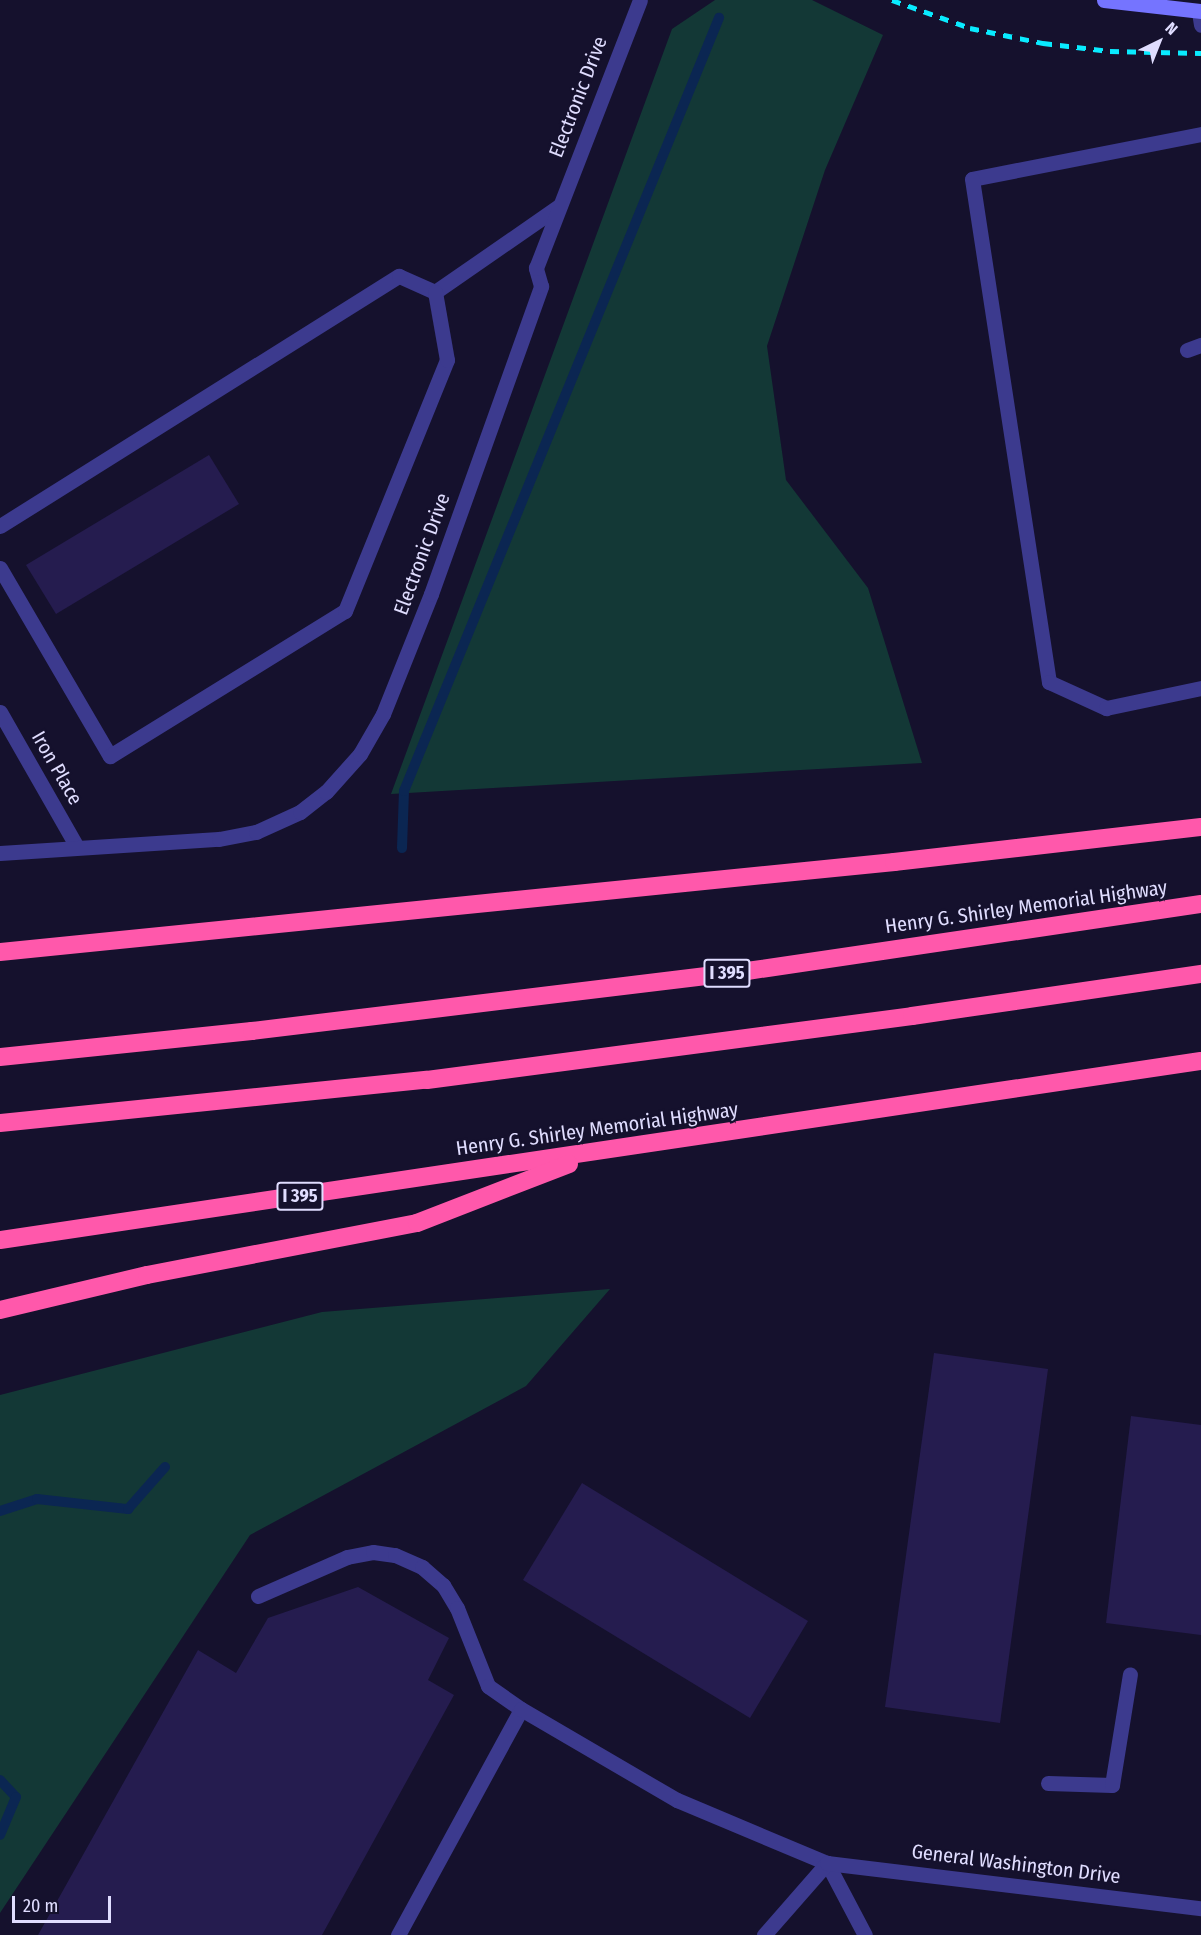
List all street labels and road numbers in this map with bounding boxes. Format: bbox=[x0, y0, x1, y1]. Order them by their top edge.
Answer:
street label: Electronic Drive bbox=[544, 33, 612, 161]
street label: Electronic Drive bbox=[389, 490, 455, 618]
street label: Iron Place bbox=[26, 727, 88, 809]
street label: Henry G. Shirley Memorial Highway bbox=[883, 875, 1169, 939]
road number: I 395 bbox=[703, 958, 751, 988]
street label: Henry G. Shirley Memorial Highway bbox=[454, 1097, 740, 1161]
road number: I 395 bbox=[276, 1181, 324, 1211]
street label: General Washington Drive bbox=[910, 1839, 1122, 1889]

